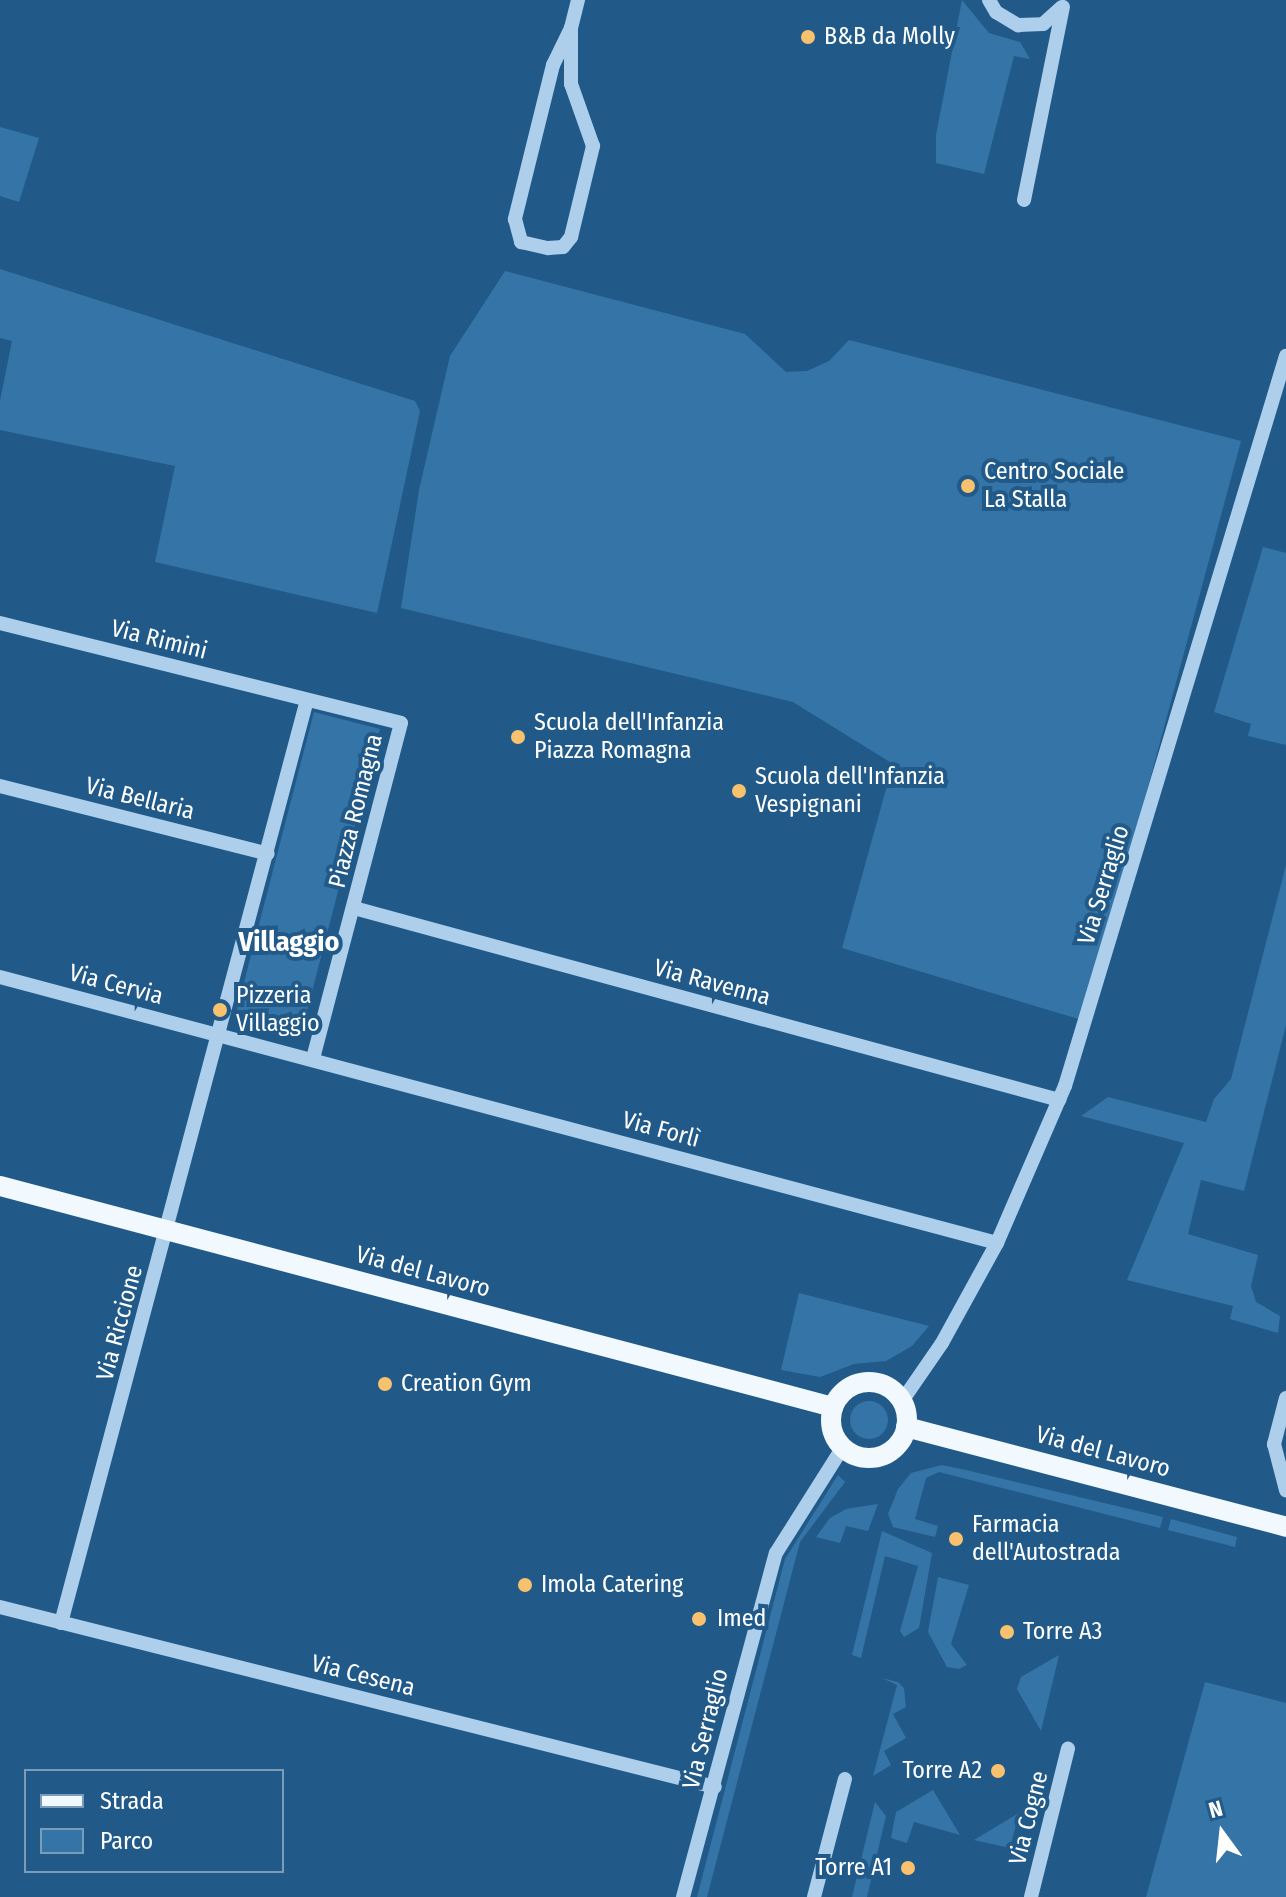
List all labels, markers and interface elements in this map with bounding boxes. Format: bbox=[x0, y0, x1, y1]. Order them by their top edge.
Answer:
place label: B&B da Molly bbox=[824, 23, 955, 51]
marker: B&B da Molly bbox=[799, 28, 817, 46]
place label: Centro Sociale La Stalla bbox=[984, 458, 1124, 514]
marker: Centro Sociale La Stalla bbox=[959, 477, 977, 495]
street label: Via Rimini bbox=[108, 614, 210, 666]
place label: Scuola dell'Infanzia Piazza Romagna bbox=[534, 709, 724, 765]
marker: Scuola dell'Infanzia Piazza Romagna bbox=[509, 728, 527, 746]
street label: Piazza Romagna bbox=[323, 731, 389, 891]
place label: Scuola dell'Infanzia Vespignani bbox=[755, 763, 945, 819]
street label: Via Bellaria bbox=[83, 772, 197, 826]
marker: Scuola dell'Infanzia Vespignani bbox=[730, 782, 748, 800]
street label: Via Serraglio bbox=[1072, 822, 1136, 948]
district label: Villaggio bbox=[239, 925, 339, 959]
street label: Via Ravenna bbox=[651, 954, 773, 1012]
street label: Via Cervia bbox=[66, 959, 166, 1011]
place label: Pizzeria Villaggio bbox=[236, 982, 320, 1038]
marker: Pizzeria Villaggio bbox=[211, 1001, 229, 1019]
street label: Via Forlì bbox=[619, 1106, 703, 1154]
street label: Via del Lavoro bbox=[353, 1240, 493, 1304]
street label: Via Riccione bbox=[91, 1262, 149, 1384]
place label: Creation Gym bbox=[401, 1370, 532, 1398]
marker: Creation Gym bbox=[376, 1375, 394, 1393]
street label: Via del Lavoro bbox=[1033, 1420, 1173, 1484]
place label: Farmacia dell'Autostrada bbox=[972, 1511, 1121, 1567]
marker: Farmacia dell'Autostrada bbox=[947, 1530, 965, 1548]
place label: Imola Catering bbox=[541, 1571, 683, 1599]
marker: Imola Catering bbox=[516, 1576, 534, 1594]
place label: Imed bbox=[717, 1605, 766, 1633]
marker: Imed bbox=[688, 1608, 710, 1630]
place label: Torre A3 bbox=[1023, 1618, 1102, 1646]
marker: Torre A3 bbox=[998, 1623, 1016, 1641]
street label: Via Cesena bbox=[308, 1649, 418, 1703]
street label: Via Serraglio bbox=[677, 1666, 735, 1792]
place label: Torre A2 bbox=[902, 1757, 982, 1785]
marker: Torre A2 bbox=[989, 1762, 1007, 1780]
street label: Via Cogne bbox=[1003, 1768, 1055, 1868]
legend bbox=[24, 1769, 284, 1873]
text: Strada bbox=[100, 1787, 164, 1815]
north arrow bbox=[1182, 1793, 1262, 1873]
text: N bbox=[1206, 1795, 1226, 1824]
text: Parco bbox=[100, 1827, 153, 1855]
place label: Torre A1 bbox=[815, 1854, 892, 1882]
marker: Torre A1 bbox=[899, 1859, 917, 1877]

